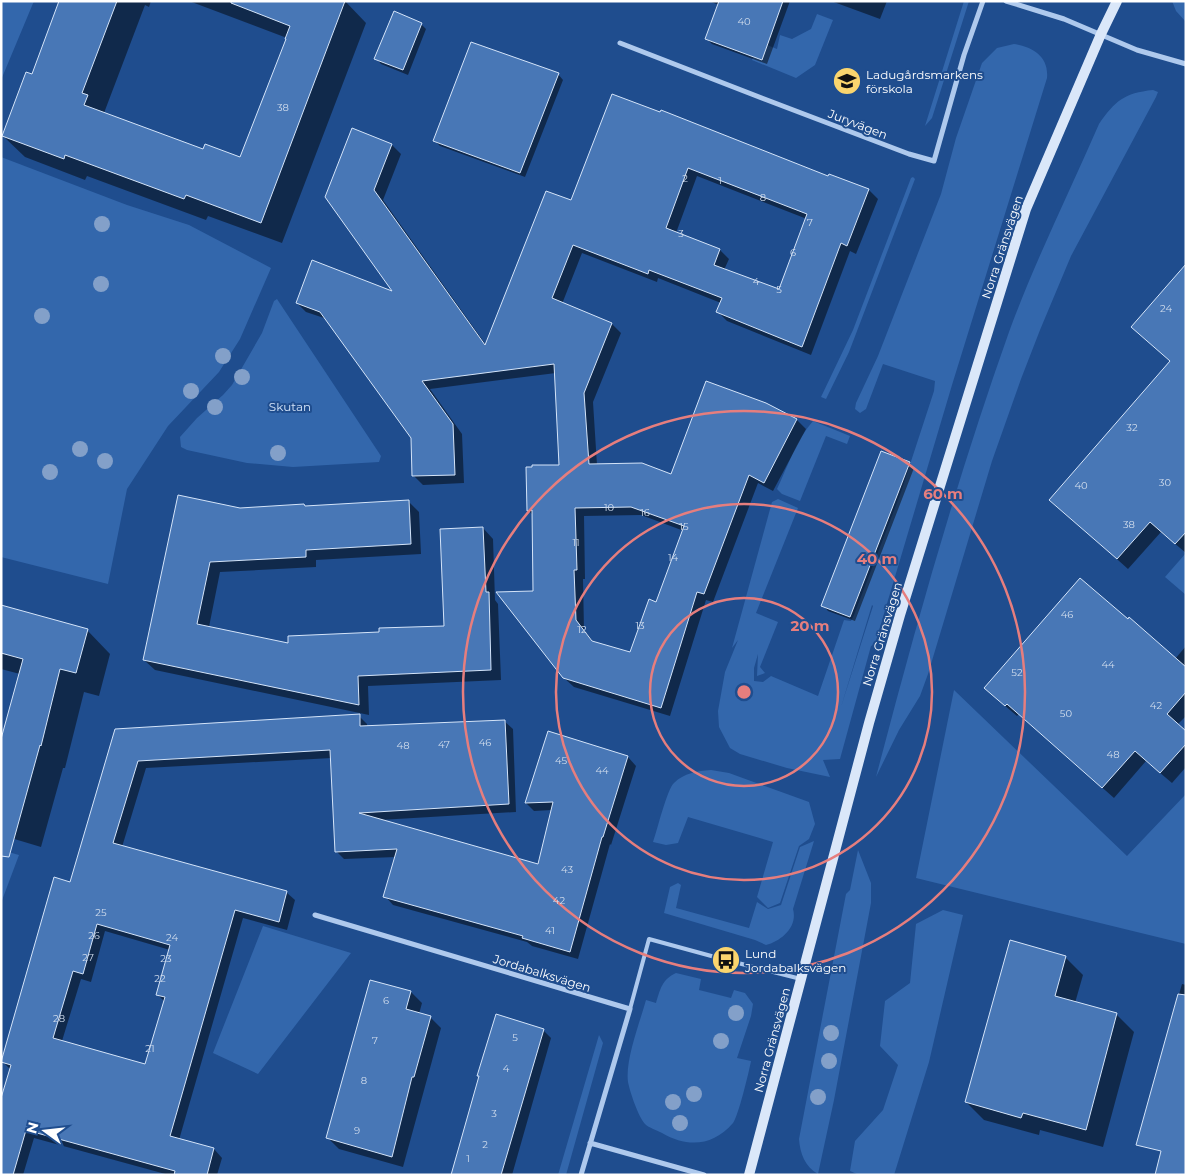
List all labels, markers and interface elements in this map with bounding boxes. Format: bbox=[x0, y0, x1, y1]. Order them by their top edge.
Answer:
house number: 40 bbox=[737, 15, 751, 28]
school or university icon: Ladugårdsmarkens förskola bbox=[832, 66, 862, 96]
place label: Ladugårdsmarkens förskola bbox=[866, 67, 983, 96]
house number: 38 bbox=[277, 101, 289, 114]
street label: Juryvägen bbox=[825, 105, 890, 142]
house number: 2 bbox=[682, 172, 688, 185]
house number: 1 bbox=[718, 174, 722, 187]
house number: 8 bbox=[760, 191, 766, 204]
street label: Norra Gränsvägen bbox=[978, 193, 1026, 301]
house number: 7 bbox=[807, 216, 813, 229]
house number: 3 bbox=[678, 227, 684, 240]
house number: 6 bbox=[790, 246, 796, 259]
house number: 4 bbox=[753, 275, 760, 288]
house number: 5 bbox=[776, 283, 782, 296]
house number: 24 bbox=[1160, 302, 1172, 315]
park label: Skutan bbox=[269, 399, 311, 414]
house number: 32 bbox=[1126, 421, 1138, 434]
house number: 30 bbox=[1159, 476, 1172, 489]
house number: 40 bbox=[1074, 479, 1088, 492]
text: 60 m bbox=[923, 484, 963, 503]
house number: 10 bbox=[604, 501, 614, 514]
house number: 16 bbox=[640, 506, 650, 519]
house number: 38 bbox=[1123, 518, 1135, 531]
house number: 15 bbox=[679, 520, 689, 533]
house number: 11 bbox=[572, 536, 580, 549]
text: 40 m bbox=[857, 549, 897, 568]
house number: 14 bbox=[668, 551, 678, 564]
street label: Norra Gränsvägen bbox=[859, 580, 905, 688]
house number: 46 bbox=[1061, 608, 1073, 621]
text: 20 m bbox=[790, 616, 830, 635]
house number: 13 bbox=[635, 619, 645, 632]
house number: 12 bbox=[577, 623, 587, 636]
house number: 44 bbox=[1101, 658, 1115, 671]
house number: 52 bbox=[1011, 666, 1023, 679]
centre of rings bbox=[735, 683, 753, 701]
house number: 42 bbox=[1150, 699, 1162, 712]
house number: 50 bbox=[1060, 707, 1073, 720]
house number: 46 bbox=[479, 736, 491, 749]
house number: 47 bbox=[438, 738, 450, 751]
house number: 48 bbox=[396, 739, 410, 752]
house number: 48 bbox=[1106, 748, 1120, 761]
house number: 45 bbox=[555, 754, 567, 767]
house number: 44 bbox=[595, 764, 609, 777]
house number: 43 bbox=[561, 863, 573, 876]
house number: 42 bbox=[553, 894, 565, 907]
house number: 25 bbox=[95, 906, 107, 919]
house number: 41 bbox=[545, 924, 555, 937]
house number: 26 bbox=[88, 929, 100, 942]
house number: 24 bbox=[166, 931, 178, 944]
bus stop icon: Lund Jordabalksvägen bbox=[711, 945, 741, 975]
place label: Lund Jordabalksvägen bbox=[744, 946, 846, 975]
house number: 27 bbox=[82, 951, 94, 964]
street label: Jordabalksvägen bbox=[490, 951, 593, 995]
house number: 23 bbox=[160, 952, 172, 965]
house number: 22 bbox=[154, 972, 166, 985]
street label: Norra Gränsvägen bbox=[751, 986, 793, 1094]
house number: 6 bbox=[383, 994, 389, 1007]
house number: 28 bbox=[53, 1012, 65, 1025]
house number: 5 bbox=[512, 1031, 518, 1044]
house number: 7 bbox=[372, 1034, 378, 1047]
house number: 21 bbox=[145, 1042, 155, 1055]
house number: 4 bbox=[503, 1062, 510, 1075]
house number: 8 bbox=[361, 1074, 367, 1087]
north arrow bbox=[20, 1106, 70, 1156]
house number: 3 bbox=[491, 1107, 497, 1120]
text: N bbox=[22, 1120, 43, 1135]
house number: 9 bbox=[354, 1124, 360, 1137]
house number: 2 bbox=[482, 1138, 488, 1151]
house number: 1 bbox=[466, 1152, 470, 1165]

